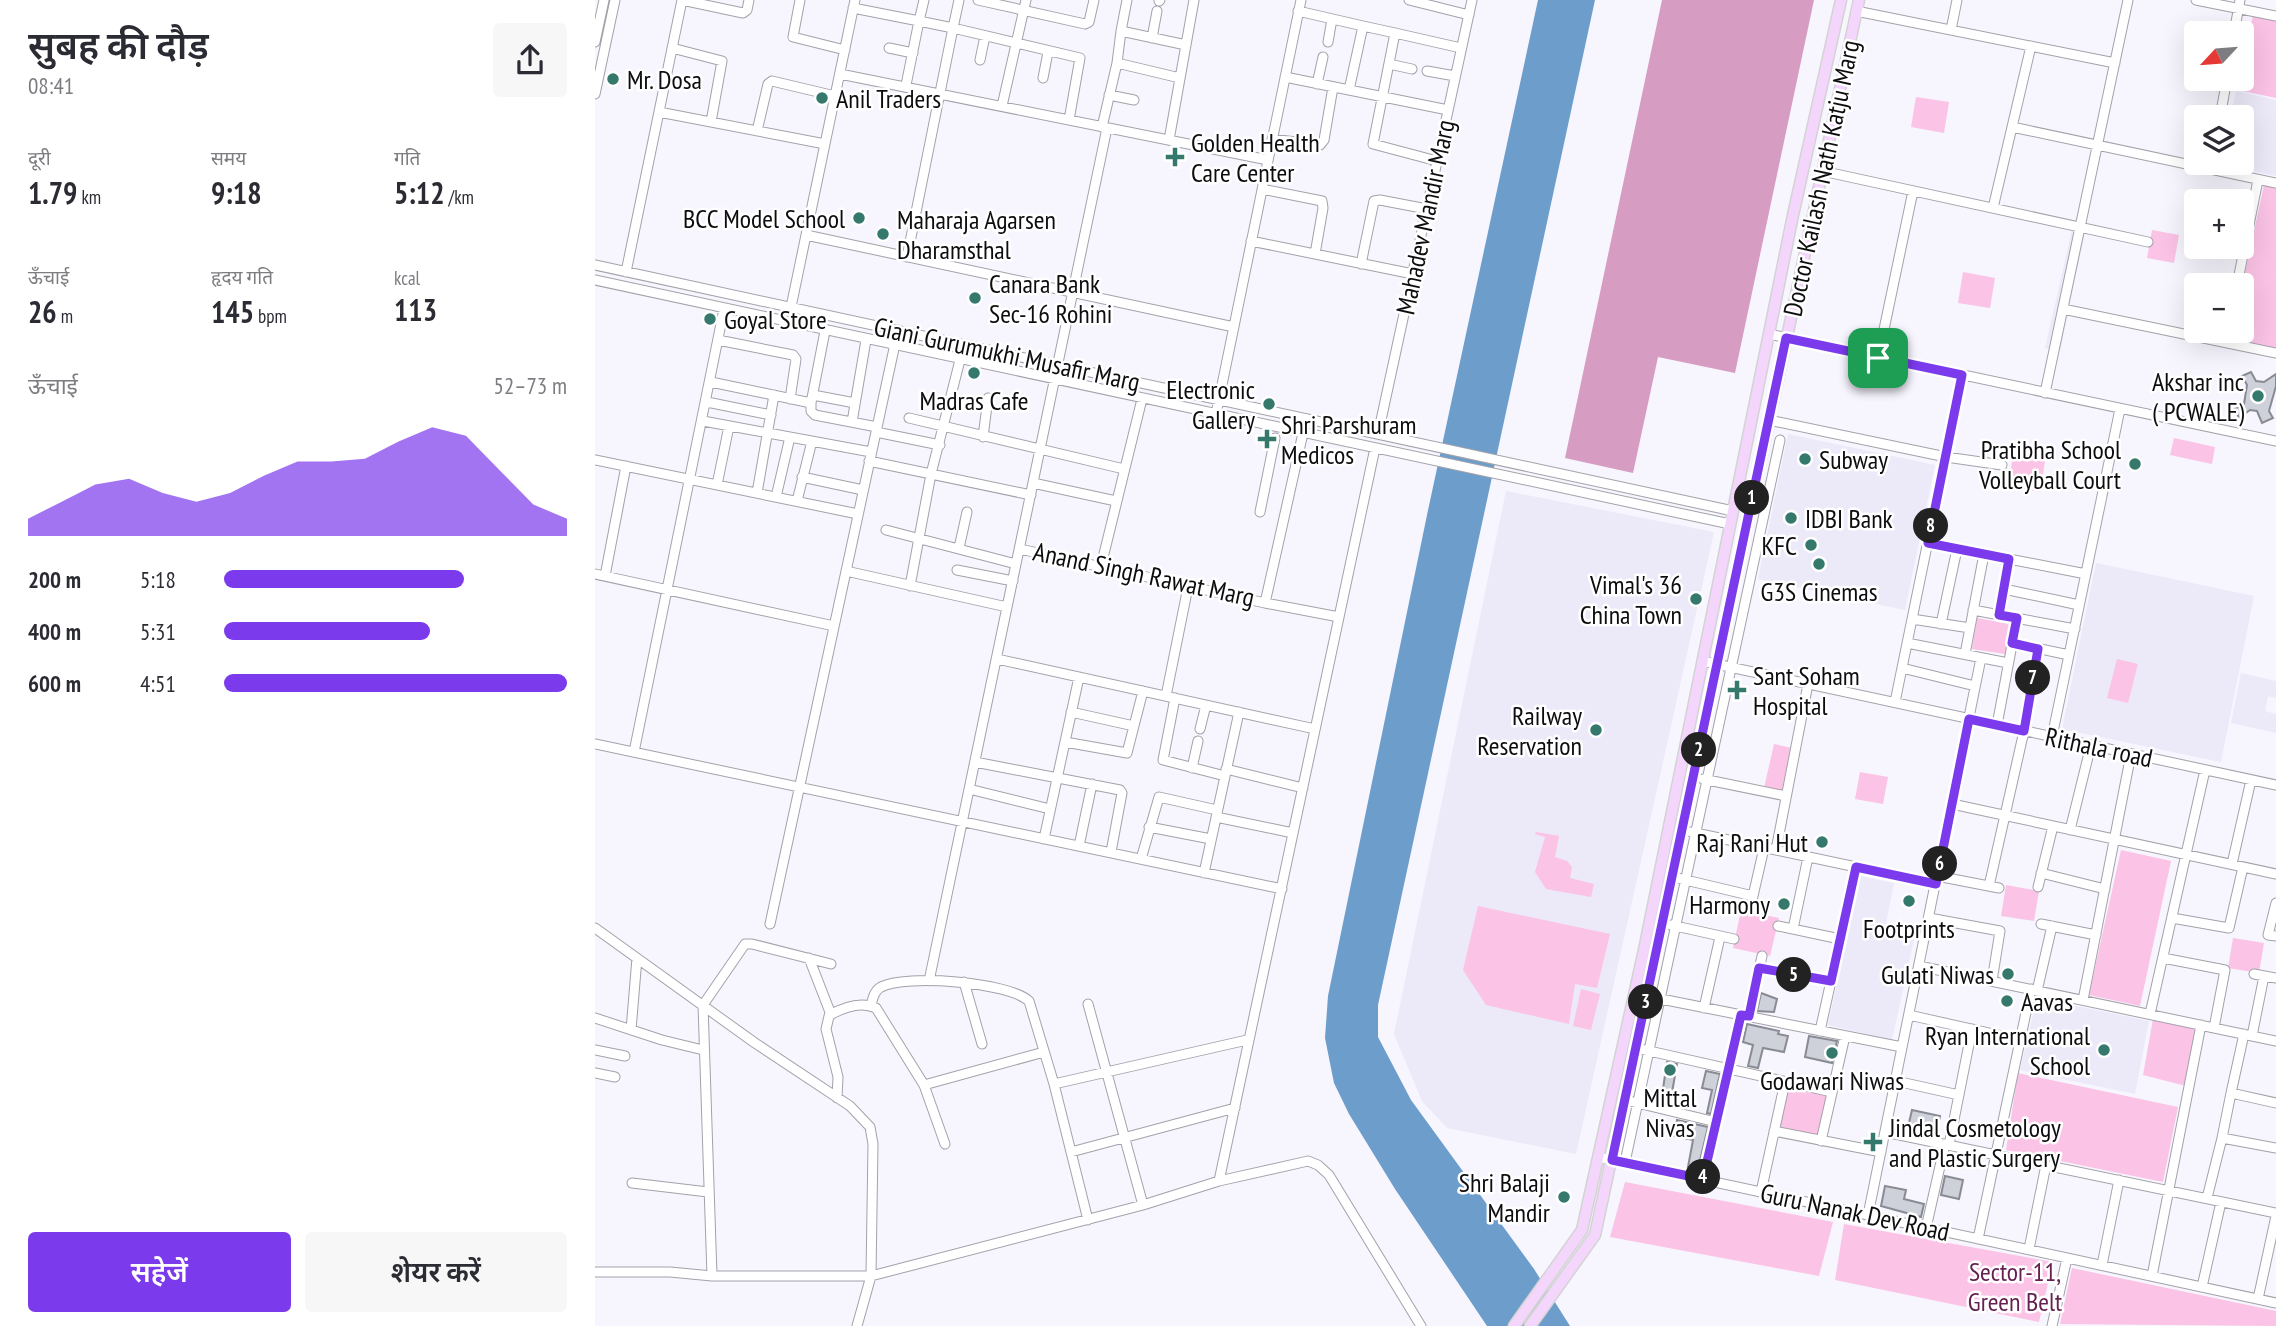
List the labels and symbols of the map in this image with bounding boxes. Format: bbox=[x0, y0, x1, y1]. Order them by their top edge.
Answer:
north arrow bbox=[2184, 21, 2254, 91]
street label: Doctor Kailash Nath Katju Marg bbox=[1776, 37, 1866, 319]
place label: Mr. Dosa bbox=[627, 63, 702, 96]
marker: Mr. Dosa bbox=[605, 71, 621, 87]
place label: Anil Traders bbox=[836, 82, 941, 115]
marker: Anil Traders bbox=[814, 90, 830, 106]
street label: Mahadev Mandir Marg bbox=[1388, 117, 1462, 317]
place label: Golden Health Care Center bbox=[1191, 126, 1320, 189]
marker: Golden Health Care Center bbox=[1165, 147, 1185, 167]
place label: BCC Model School bbox=[683, 202, 845, 235]
place label: Maharaja Agarsen Dharamsthal bbox=[897, 203, 1056, 266]
marker: BCC Model School bbox=[851, 210, 867, 226]
marker: Maharaja Agarsen Dharamsthal bbox=[875, 226, 891, 242]
place label: Canara Bank Sec-16 Rohini bbox=[989, 267, 1112, 330]
marker: Canara Bank Sec-16 Rohini bbox=[967, 290, 983, 306]
place label: Goyal Store bbox=[724, 303, 827, 336]
street label: Giani Gurumukhi Musafir Marg bbox=[871, 310, 1143, 398]
marker: Goyal Store bbox=[702, 311, 718, 327]
pin bbox=[1848, 328, 1908, 388]
marker: Madras Cafe bbox=[966, 365, 982, 381]
place label: Akshar inc ( PCWALE) bbox=[2152, 365, 2244, 428]
place label: Electronic Gallery bbox=[1166, 373, 1255, 436]
place label: Madras Cafe bbox=[919, 384, 1029, 417]
marker: Akshar inc ( PCWALE) bbox=[2250, 388, 2266, 404]
marker: Electronic Gallery bbox=[1261, 396, 1277, 412]
place label: Shri Parshuram Medicos bbox=[1281, 408, 1416, 471]
marker: Shri Parshuram Medicos bbox=[1259, 431, 1275, 447]
place label: Pratibha School Volleyball Court bbox=[1978, 433, 2121, 496]
place label: Subway bbox=[1819, 443, 1888, 476]
marker: Subway bbox=[1797, 451, 1813, 467]
marker: Pratibha School Volleyball Court bbox=[2127, 456, 2143, 472]
pin: 1 bbox=[1735, 480, 1769, 516]
place label: IDBI Bank bbox=[1805, 502, 1893, 535]
pin: 8 bbox=[1913, 508, 1949, 544]
marker: IDBI Bank bbox=[1783, 510, 1799, 526]
place label: KFC bbox=[1762, 529, 1797, 562]
street label: Anand Singh Rawat Marg bbox=[1030, 534, 1258, 614]
marker: KFC bbox=[1803, 537, 1819, 553]
marker: G3S Cinemas bbox=[1811, 556, 1827, 572]
place label: Vimal's 36 China Town bbox=[1580, 568, 1682, 631]
place label: G3S Cinemas bbox=[1761, 575, 1877, 608]
marker: Vimal's 36 China Town bbox=[1688, 591, 1704, 607]
place label: Sant Soham Hospital bbox=[1753, 659, 1860, 722]
pin: 7 bbox=[2015, 660, 2051, 696]
marker: Sant Soham Hospital bbox=[1727, 680, 1747, 700]
place label: Railway Reservation bbox=[1477, 699, 1582, 762]
street label: Rithala road bbox=[2042, 720, 2156, 774]
marker: Railway Reservation bbox=[1588, 722, 1604, 738]
pin: 2 bbox=[1681, 732, 1717, 768]
place label: Raj Rani Hut bbox=[1696, 826, 1808, 859]
marker: Raj Rani Hut bbox=[1814, 834, 1830, 850]
pin: 6 bbox=[1923, 846, 1957, 882]
place label: Harmony bbox=[1689, 888, 1770, 921]
marker: Footprints bbox=[1901, 893, 1917, 909]
marker: Harmony bbox=[1776, 896, 1792, 912]
place label: Footprints bbox=[1863, 912, 1955, 945]
pin: 5 bbox=[1777, 958, 1811, 992]
place label: Gulati Niwas bbox=[1881, 958, 1994, 991]
marker: Gulati Niwas bbox=[2000, 966, 2016, 982]
pin: 3 bbox=[1629, 984, 1663, 1020]
place label: Aavas bbox=[2021, 985, 2073, 1018]
marker: Aavas bbox=[1999, 993, 2015, 1009]
place label: Ryan International School bbox=[1925, 1019, 2090, 1082]
marker: Ryan International School bbox=[2096, 1042, 2112, 1058]
marker: Godawari Niwas bbox=[1824, 1045, 1840, 1061]
marker: Mittal Nivas bbox=[1662, 1062, 1678, 1078]
place label: Godawari Niwas bbox=[1760, 1064, 1904, 1097]
place label: Mittal Nivas bbox=[1644, 1081, 1696, 1144]
place label: Jindal Cosmetology and Plastic Surgery bbox=[1888, 1111, 2061, 1174]
marker: Jindal Cosmetology and Plastic Surgery bbox=[1863, 1132, 1883, 1152]
pin: 4 bbox=[1685, 1160, 1721, 1194]
place label: Shri Balaji Mandir bbox=[1459, 1166, 1550, 1229]
street label: Guru Nanak Dev Road bbox=[1758, 1176, 1952, 1248]
marker: Shri Balaji Mandir bbox=[1556, 1189, 1572, 1205]
park label: Sector-11, Green Belt bbox=[1968, 1255, 2062, 1318]

